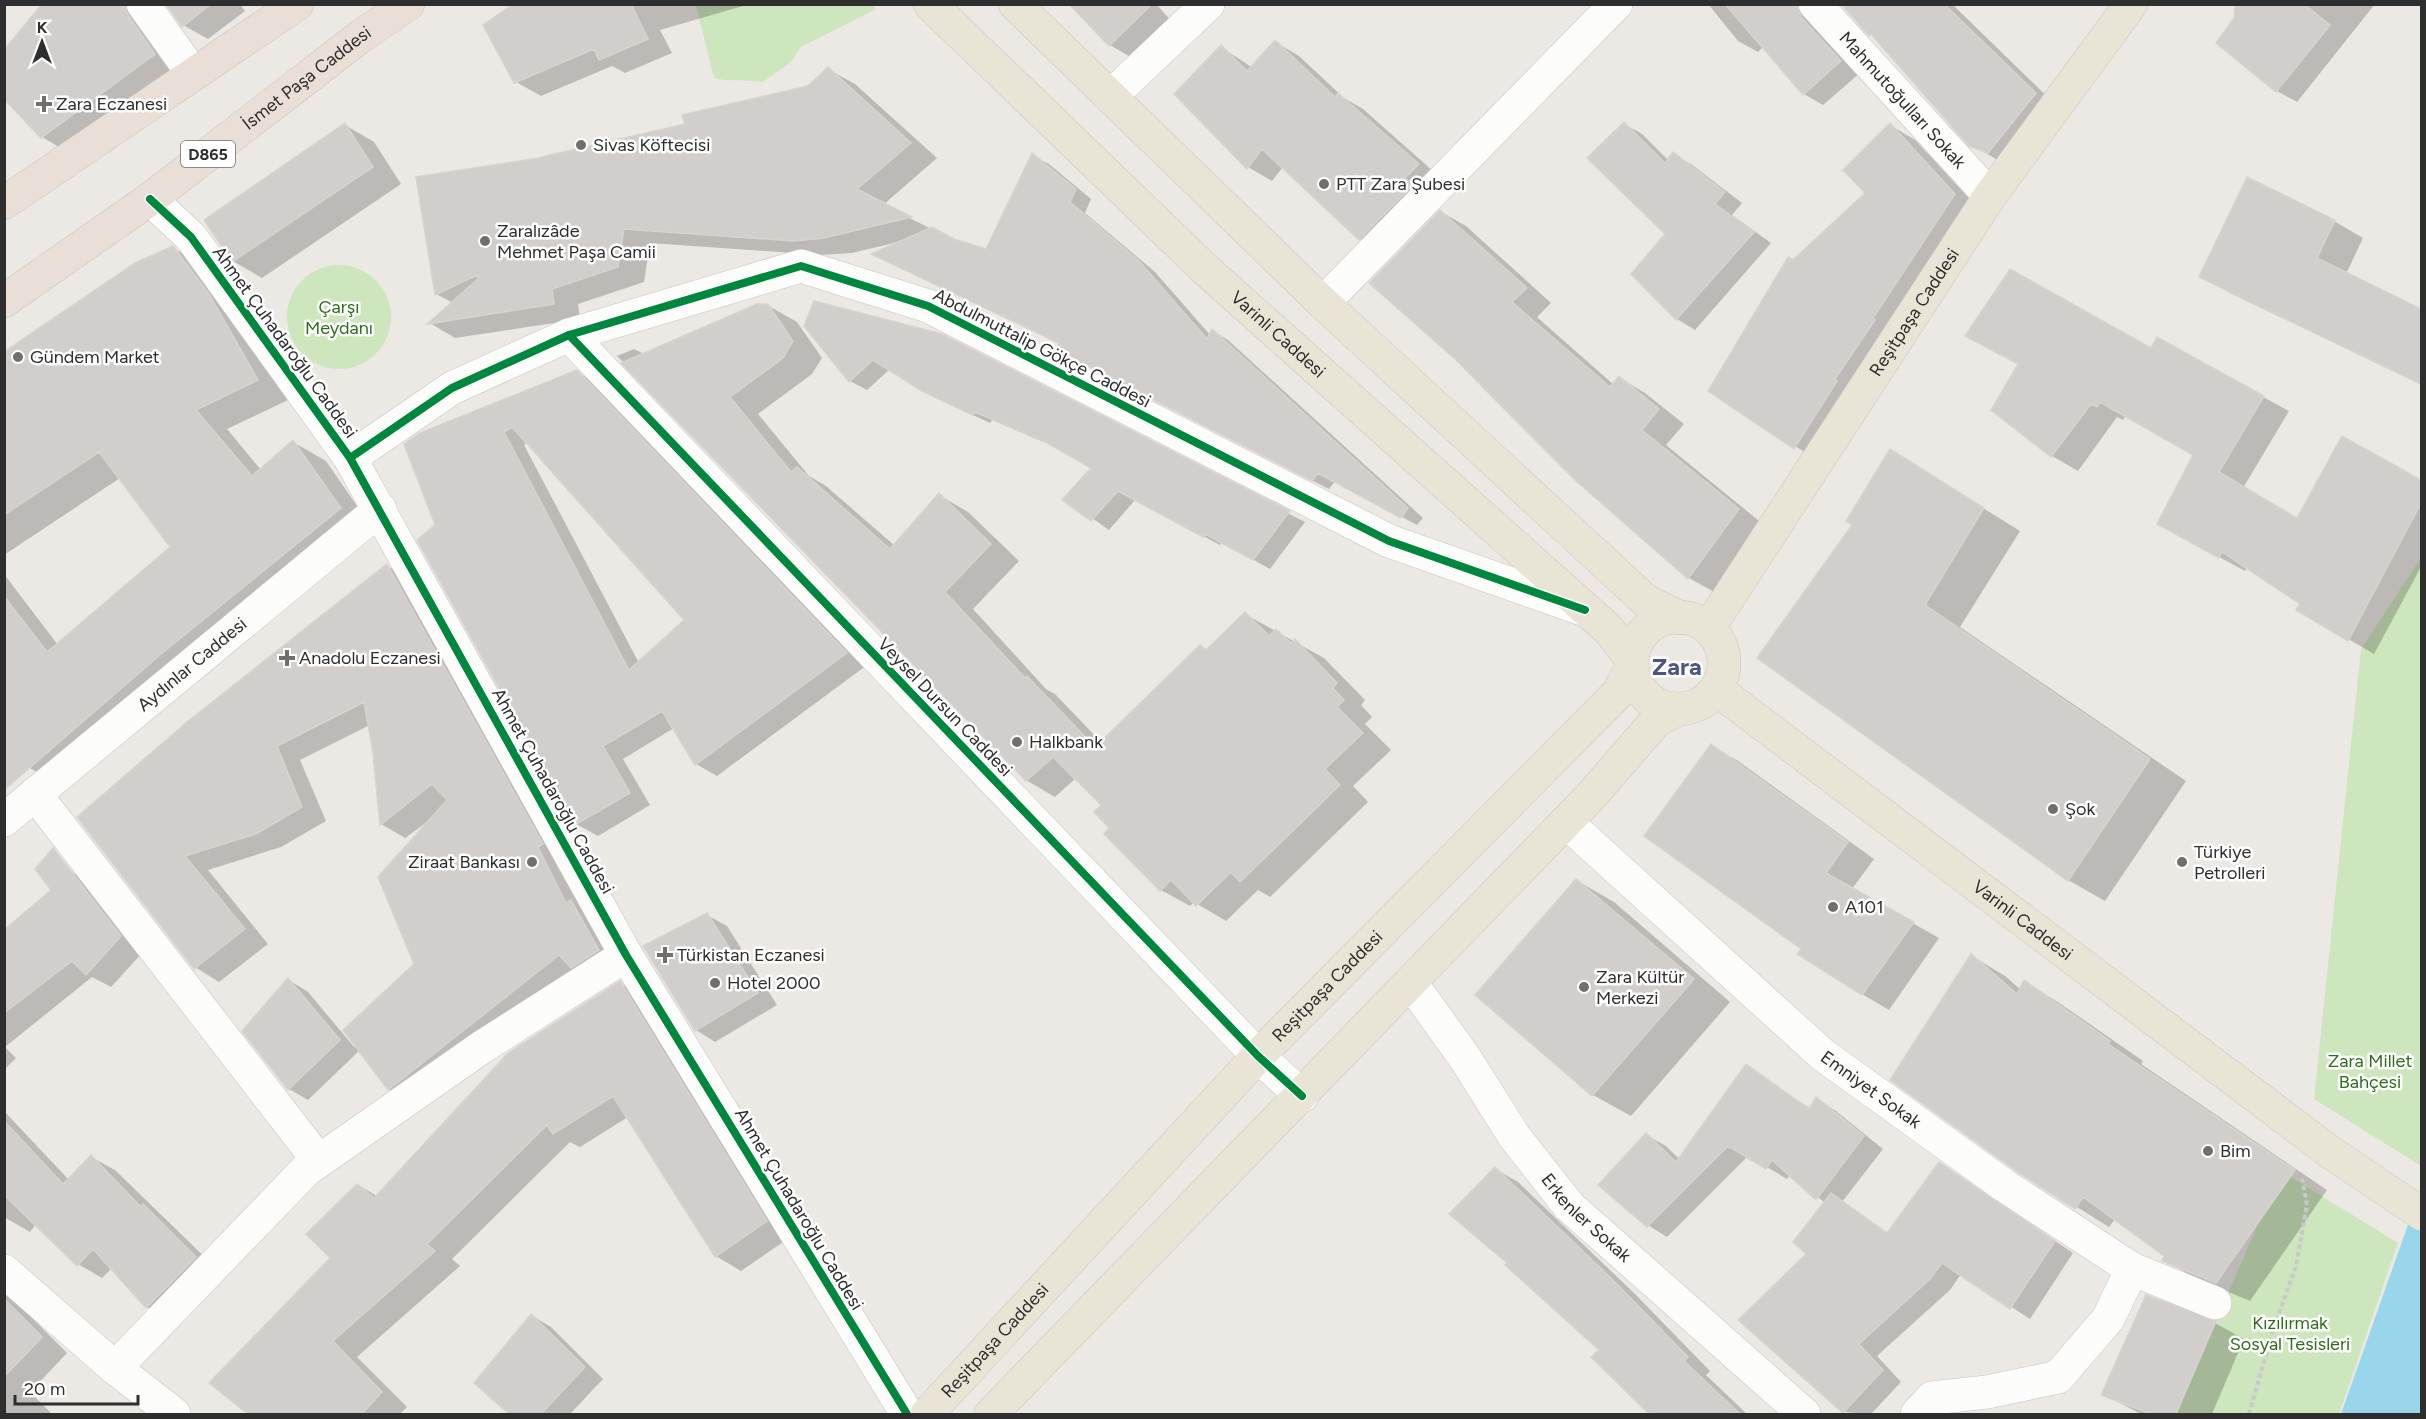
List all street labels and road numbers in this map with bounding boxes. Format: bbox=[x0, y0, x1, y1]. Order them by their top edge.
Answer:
street label: İsmet Paşa Caddesi bbox=[238, 21, 375, 135]
street label: Mahmutoğulları Sokak bbox=[1835, 27, 1971, 173]
road number: D865 bbox=[181, 141, 235, 167]
street label: Ahmet Çuhadaroğlu Caddesi bbox=[208, 242, 362, 442]
street label: Reşitpaşa Caddesi bbox=[1865, 244, 1964, 380]
street label: Abdulmuttalip Gökçe Caddesi bbox=[930, 284, 1154, 412]
street label: Varinli Caddesi bbox=[1226, 286, 1330, 382]
street label: Aydınlar Caddesi bbox=[133, 613, 251, 716]
street label: Veysel Dursun Caddesi bbox=[873, 633, 1017, 781]
street label: Ahmet Çuhadaroğlu Caddesi bbox=[487, 684, 619, 898]
street label: Varinli Caddesi bbox=[1968, 875, 2077, 965]
street label: Reşitpaşa Caddesi bbox=[1267, 926, 1387, 1046]
street label: Emniyet Sokak bbox=[1816, 1046, 1926, 1133]
street label: Ahmet Çuhadaroğlu Caddesi bbox=[730, 1104, 868, 1314]
street label: Erkenler Sokak bbox=[1537, 1169, 1636, 1267]
street label: Reşitpaşa Caddesi bbox=[936, 1279, 1053, 1402]

